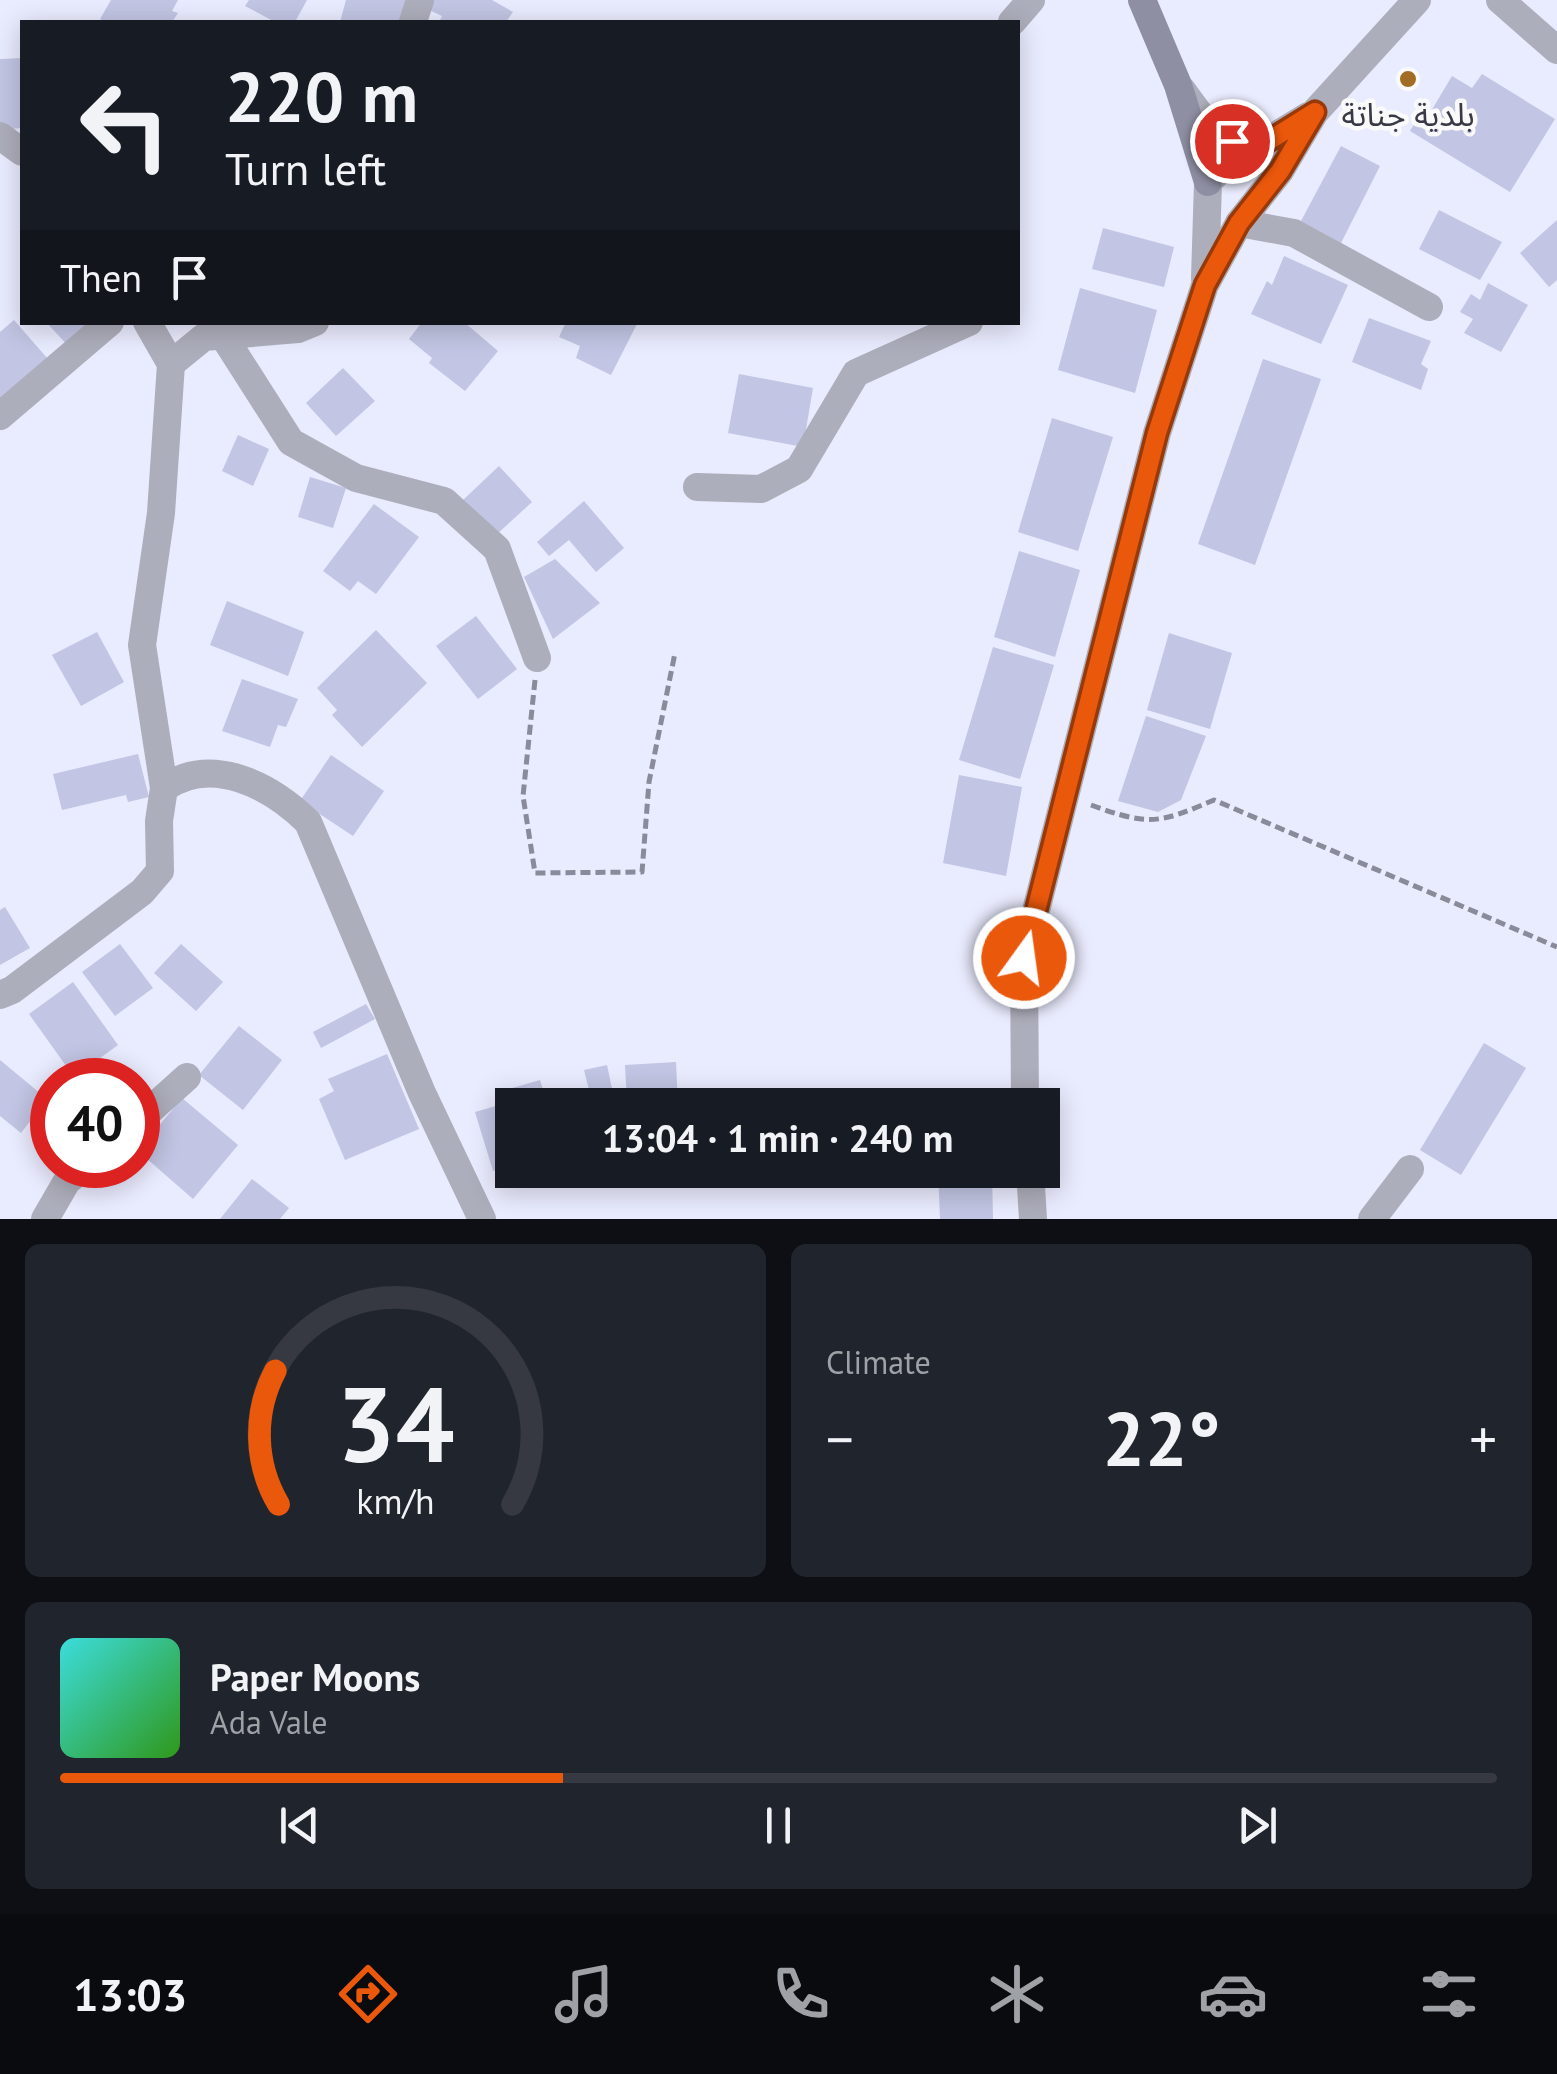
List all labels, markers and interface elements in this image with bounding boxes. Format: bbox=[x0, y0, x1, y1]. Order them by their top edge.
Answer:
text: 220 m bbox=[225, 51, 418, 141]
icon: left bbox=[60, 60, 190, 190]
marker: بلدية جناتة bbox=[1397, 68, 1419, 90]
place label: بلدية جناتة bbox=[1341, 93, 1475, 135]
pin bbox=[1190, 99, 1275, 184]
icon: arrive bbox=[1205, 114, 1260, 169]
text: Turn left bbox=[225, 139, 386, 197]
icon: arrive bbox=[162, 250, 217, 305]
text: Then bbox=[60, 253, 142, 302]
position arrow bbox=[972, 906, 1076, 1010]
speed limit sign: 40 bbox=[30, 1058, 160, 1188]
text: 13:04 · 1 min · 240 m bbox=[602, 1113, 953, 1162]
text: Climate bbox=[826, 1341, 931, 1383]
text: 34 bbox=[337, 1356, 454, 1491]
text: 22° bbox=[1103, 1390, 1220, 1487]
text: − bbox=[826, 1403, 854, 1474]
text: + bbox=[1469, 1403, 1497, 1474]
text: km/h bbox=[356, 1478, 435, 1524]
text: Paper Moons bbox=[210, 1652, 420, 1701]
text: Ada Vale bbox=[210, 1701, 327, 1743]
icon: previous bbox=[272, 1798, 327, 1853]
icon: pause bbox=[751, 1798, 806, 1853]
icon: next bbox=[1230, 1798, 1285, 1853]
icon: directions bbox=[333, 1959, 403, 2029]
icon: music bbox=[549, 1959, 619, 2029]
icon: phone bbox=[766, 1959, 836, 2029]
icon: climate bbox=[982, 1959, 1052, 2029]
icon: car bbox=[1198, 1959, 1268, 2029]
icon: filters bbox=[1414, 1959, 1484, 2029]
text: 13:03 bbox=[73, 1965, 187, 2023]

